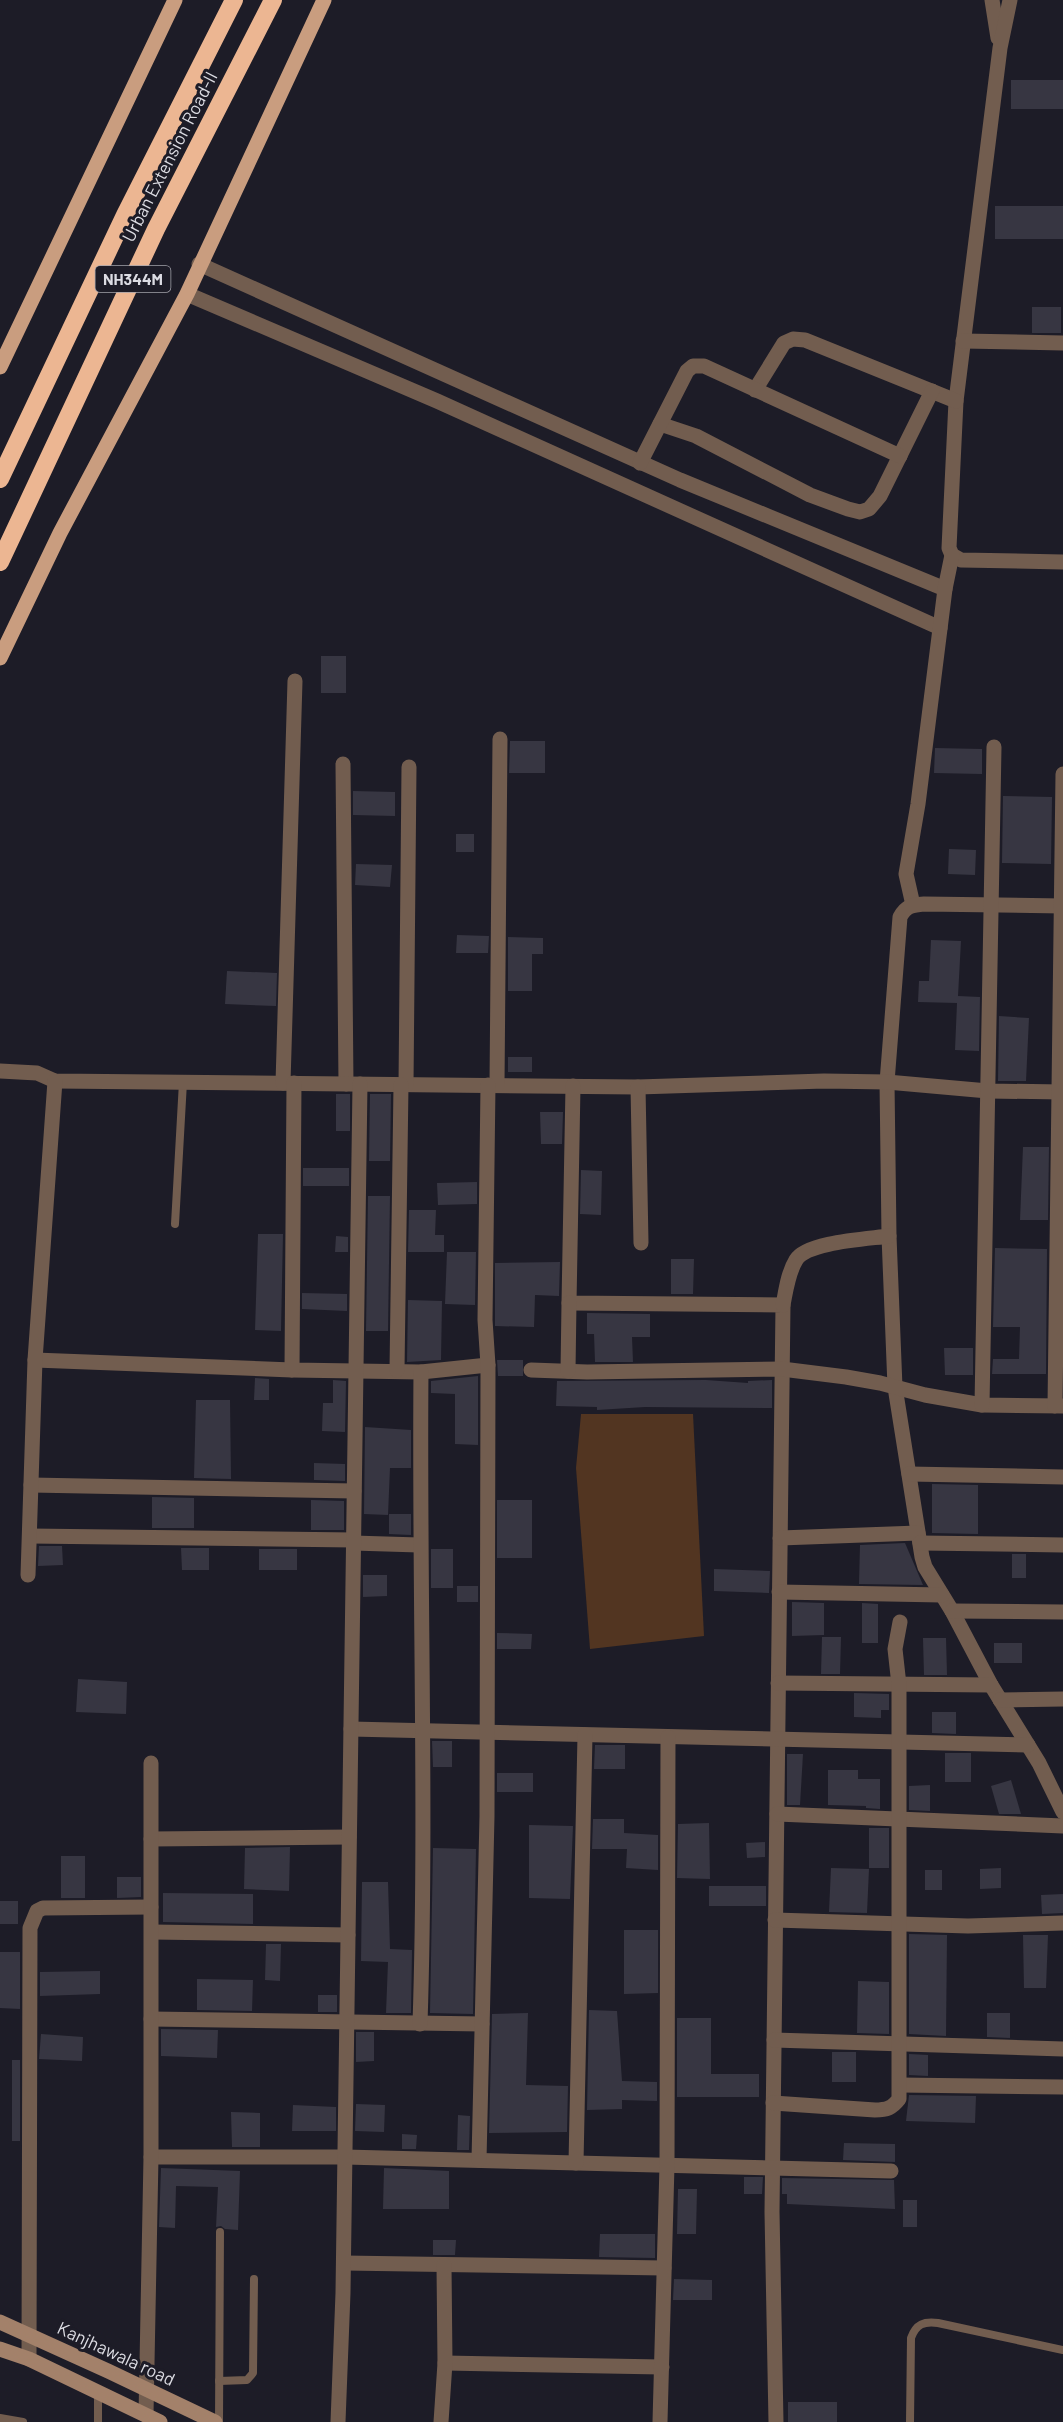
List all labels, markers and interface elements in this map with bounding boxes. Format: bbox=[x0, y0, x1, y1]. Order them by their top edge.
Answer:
street label: Urban Extension Road-II bbox=[117, 68, 222, 245]
road number: NH344M bbox=[96, 266, 170, 292]
street label: Kanjhawala road bbox=[54, 2316, 179, 2390]

